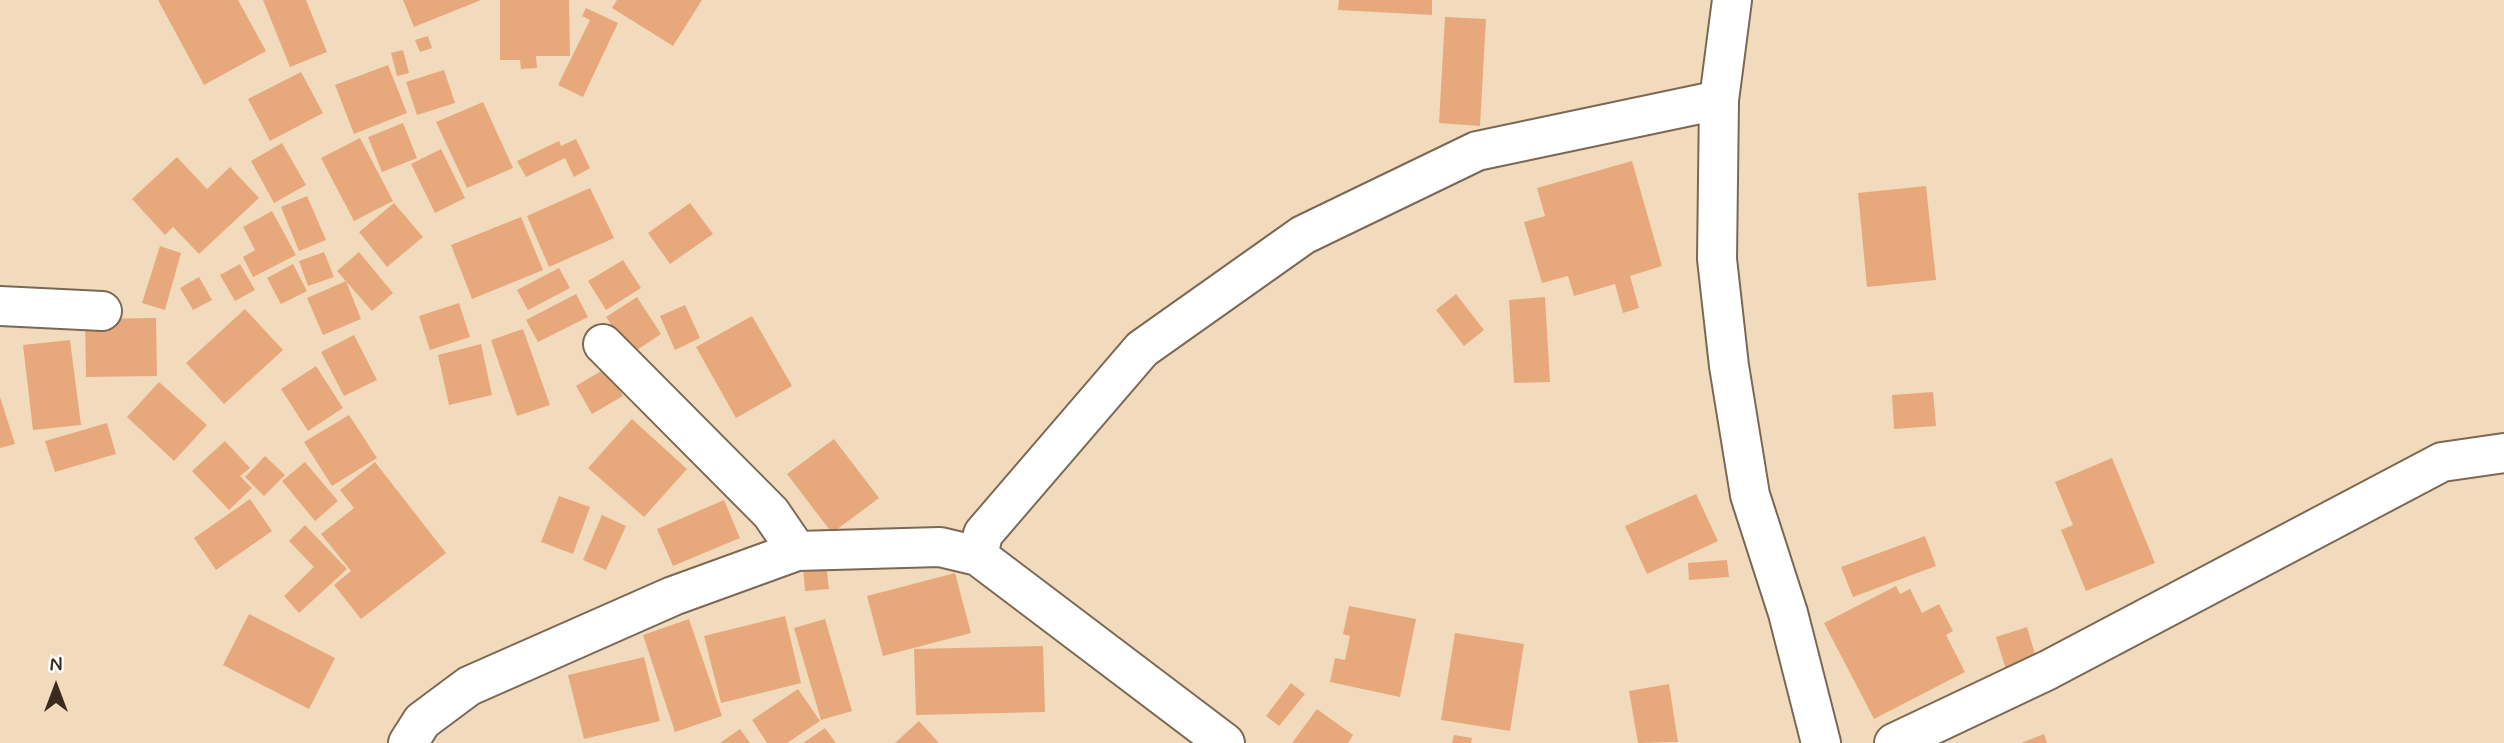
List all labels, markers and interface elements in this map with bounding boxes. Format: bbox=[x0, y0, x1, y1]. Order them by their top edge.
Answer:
north arrow bbox=[21, 652, 91, 722]
text: N bbox=[50, 653, 62, 678]

